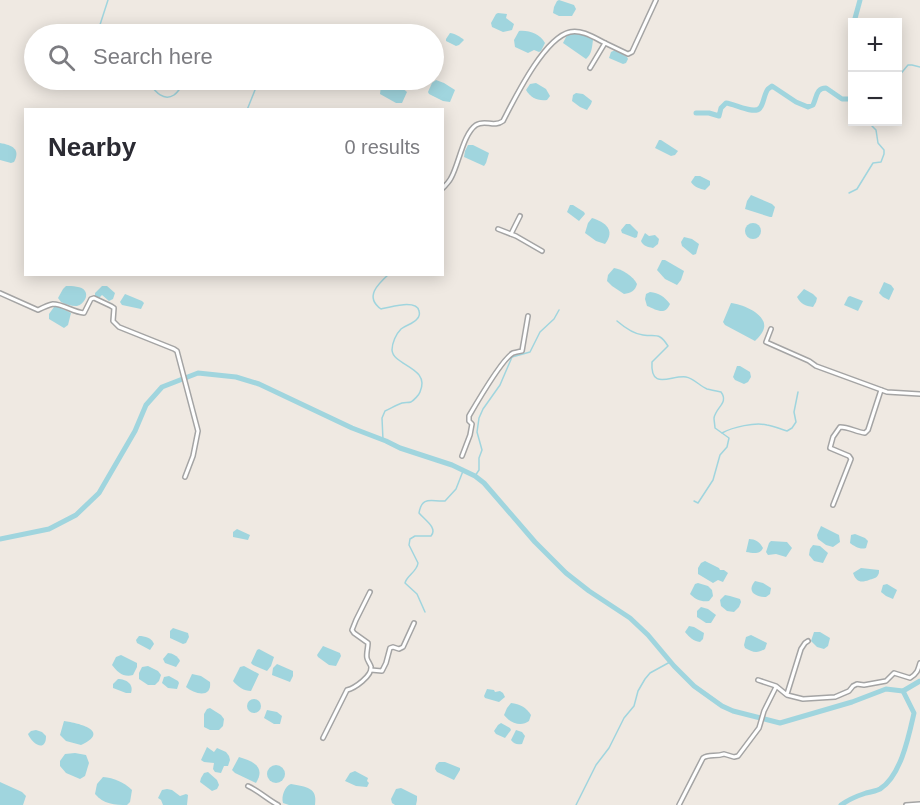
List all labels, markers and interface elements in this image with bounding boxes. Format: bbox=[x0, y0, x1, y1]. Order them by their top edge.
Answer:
map controls bbox=[848, 18, 902, 126]
button: + bbox=[848, 18, 902, 72]
search box bbox=[24, 24, 444, 90]
icon: search bbox=[45, 41, 78, 74]
text: Search here bbox=[93, 44, 213, 69]
button: − bbox=[848, 72, 902, 126]
text: Nearby bbox=[48, 132, 136, 162]
text: 0 results bbox=[344, 136, 420, 158]

